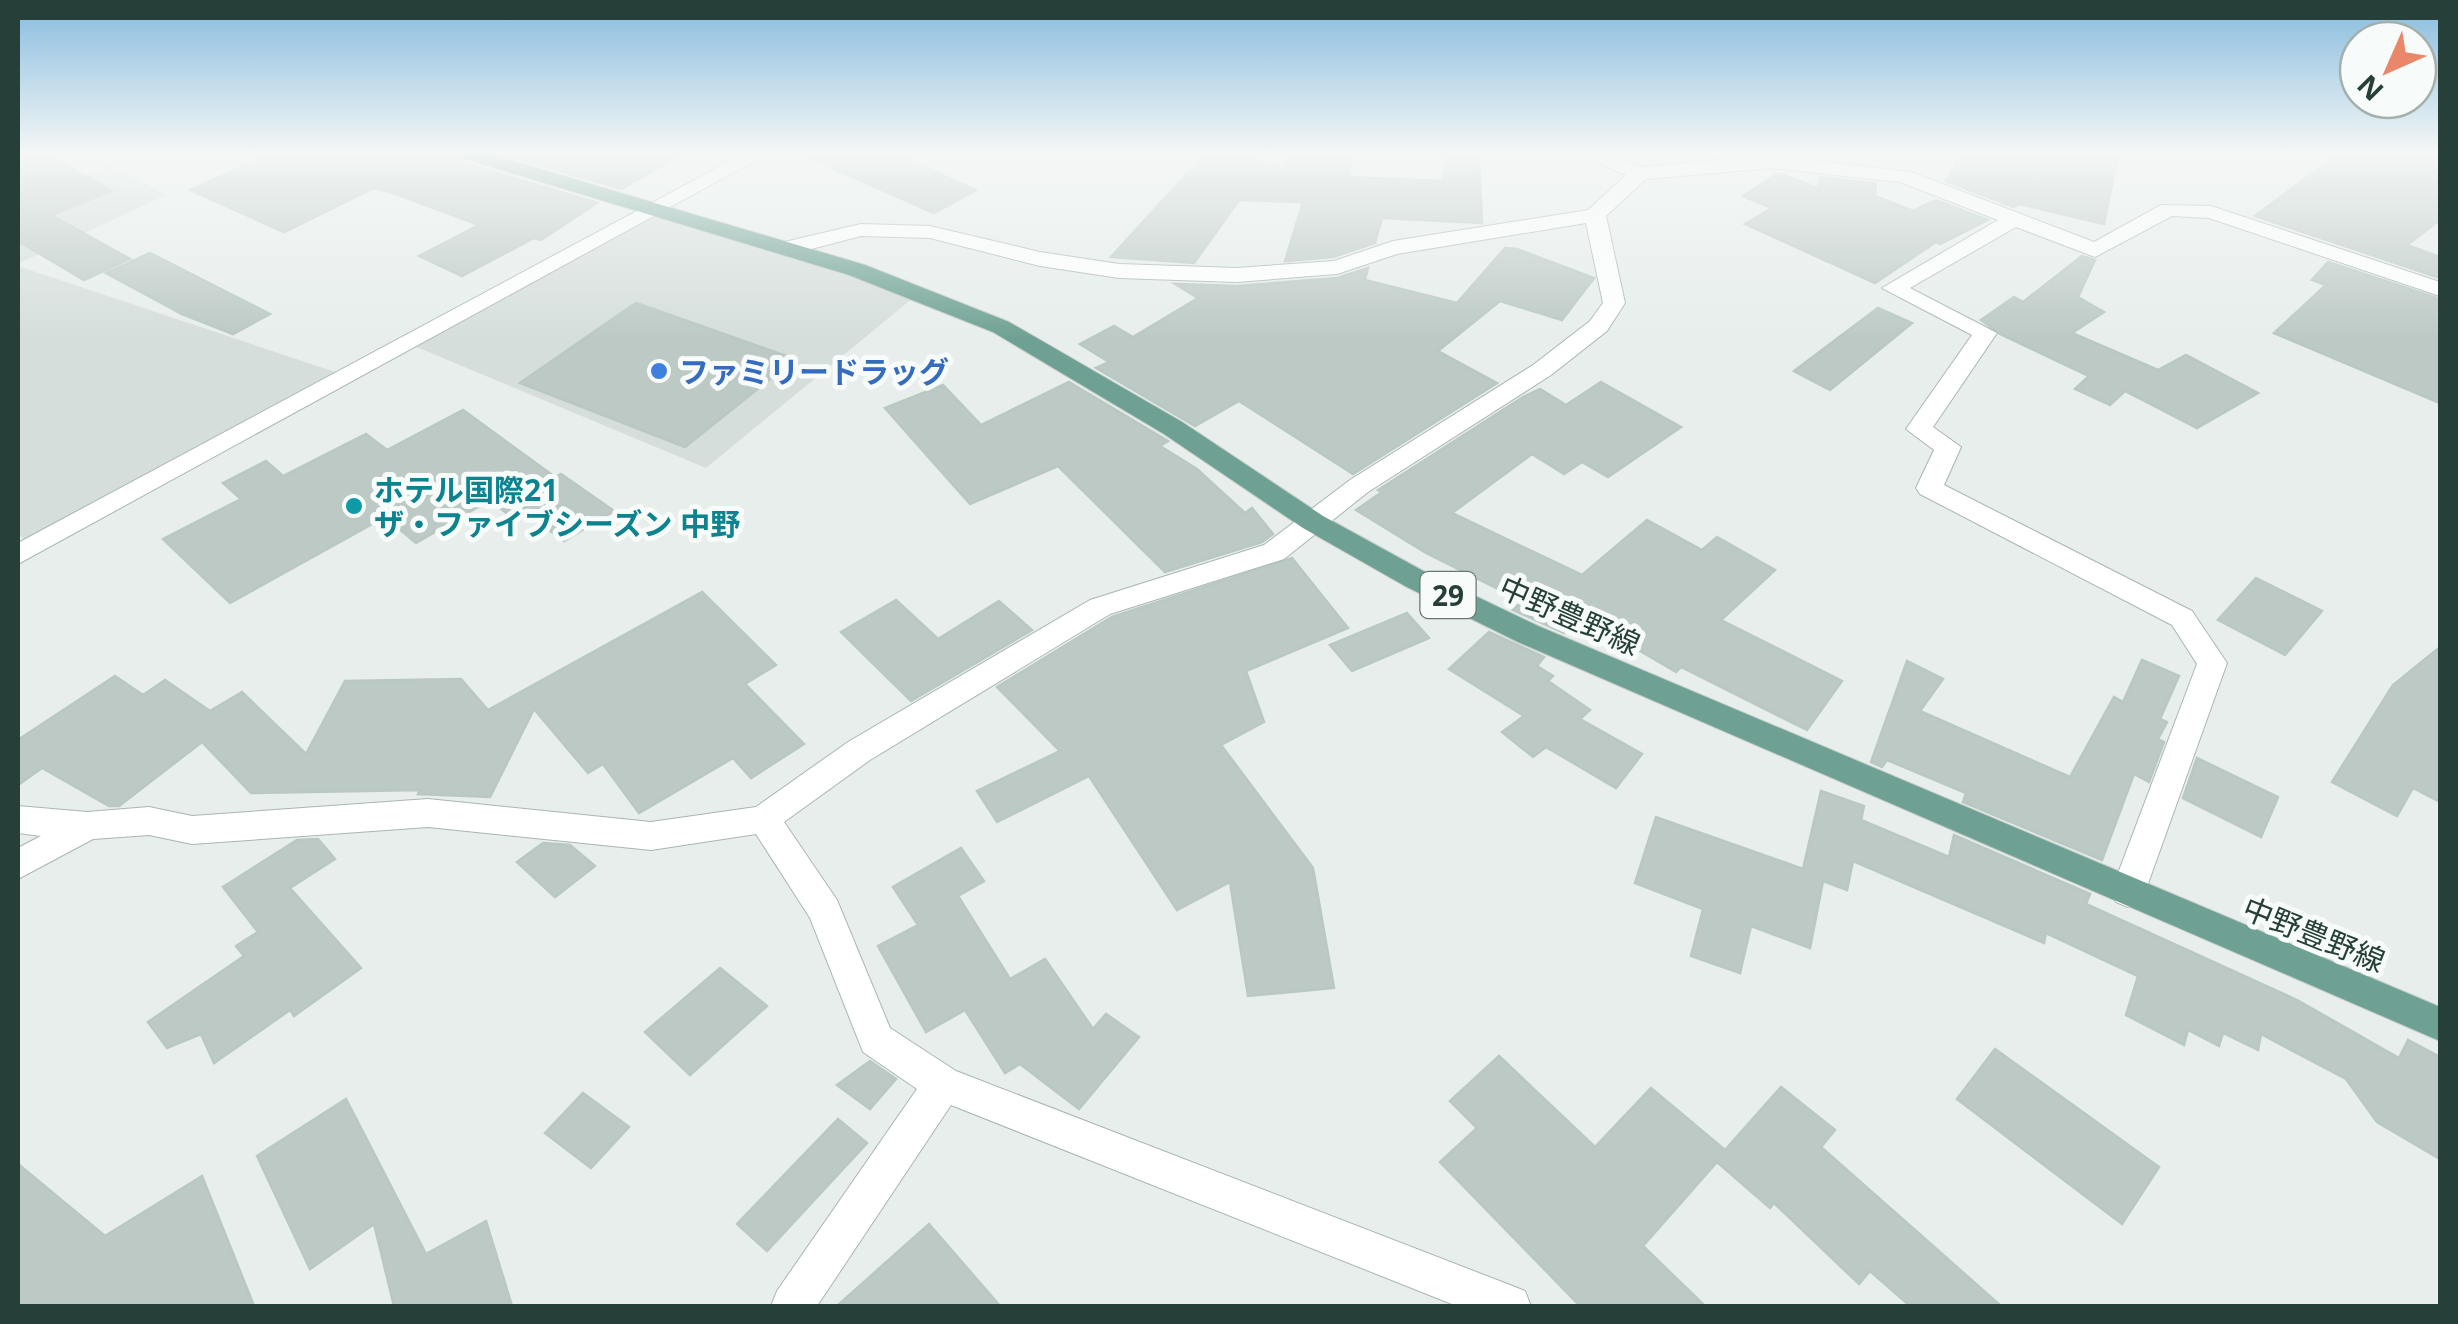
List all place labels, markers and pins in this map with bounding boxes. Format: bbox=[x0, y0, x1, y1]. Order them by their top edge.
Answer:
place label: ファミリードラッグ bbox=[679, 351, 949, 392]
marker: ファミリードラッグ bbox=[648, 360, 670, 382]
place label: ホテル国際21 ザ・ファイブシーズン 中野 bbox=[374, 469, 740, 544]
marker: ホテル国際21 ザ・ファイブシーズン 中野 bbox=[343, 495, 365, 517]

